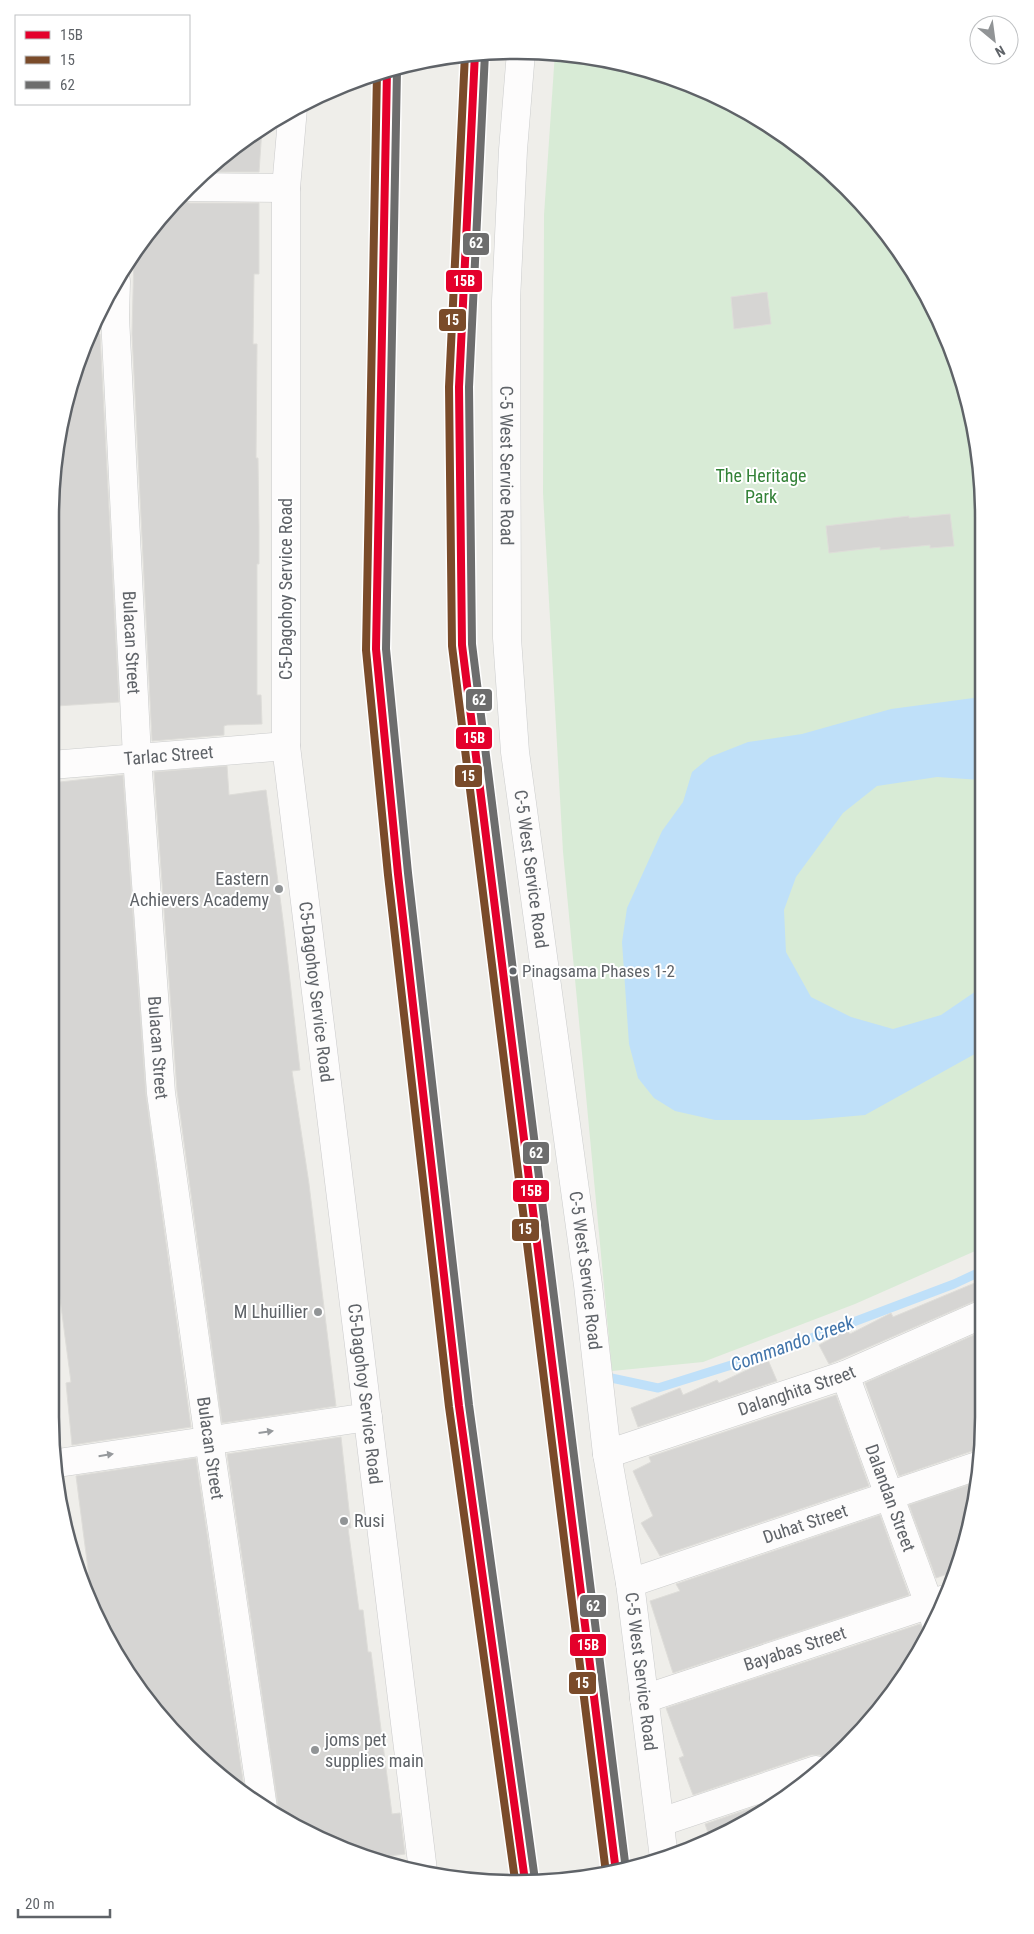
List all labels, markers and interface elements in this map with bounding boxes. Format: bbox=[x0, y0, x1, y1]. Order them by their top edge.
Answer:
legend bbox=[15, 15, 190, 105]
north arrow bbox=[969, 15, 1019, 65]
text: 15B bbox=[60, 26, 83, 44]
text: N bbox=[993, 42, 1008, 60]
text: 15 bbox=[60, 51, 75, 69]
text: 62 bbox=[60, 76, 75, 94]
line badge: 62 bbox=[462, 232, 490, 256]
text: 62 bbox=[469, 235, 483, 251]
line badge: 15B bbox=[445, 269, 483, 293]
text: 15B bbox=[453, 273, 475, 289]
line badge: 15 bbox=[438, 308, 467, 332]
text: 15 bbox=[445, 312, 459, 328]
street label: C-5 West Service Road bbox=[496, 386, 518, 545]
park label: The Heritage Park bbox=[715, 465, 807, 507]
street label: C5-Dagohoy Service Road bbox=[275, 498, 296, 680]
street label: Bulacan Street bbox=[119, 590, 145, 695]
line badge: 62 bbox=[465, 688, 493, 712]
text: 62 bbox=[472, 692, 486, 708]
line badge: 15B bbox=[455, 726, 493, 750]
text: 15B bbox=[463, 730, 485, 746]
street label: Tarlac Street bbox=[123, 741, 214, 769]
line badge: 15 bbox=[454, 764, 483, 788]
text: 15 bbox=[461, 768, 475, 784]
street label: C-5 West Service Road bbox=[510, 789, 553, 950]
place label: Eastern Achievers Academy bbox=[130, 868, 270, 910]
marker: Eastern Achievers Academy bbox=[273, 883, 285, 895]
street label: C5-Dagohoy Service Road bbox=[295, 900, 338, 1083]
place label: Pinagsama Phases 1-2 bbox=[522, 961, 675, 981]
marker: Pinagsama Phases 1-2 bbox=[508, 966, 518, 976]
street label: Bulacan Street bbox=[144, 995, 173, 1101]
line badge: 62 bbox=[522, 1141, 550, 1165]
text: 62 bbox=[529, 1145, 543, 1161]
line badge: 15B bbox=[512, 1179, 550, 1203]
text: 15B bbox=[520, 1183, 542, 1199]
street label: C-5 West Service Road bbox=[565, 1190, 606, 1351]
line badge: 15 bbox=[511, 1218, 540, 1242]
text: 15 bbox=[518, 1221, 532, 1237]
place label: M Lhuillier bbox=[234, 1301, 309, 1322]
street label: C5-Dagohoy Service Road bbox=[344, 1302, 387, 1485]
marker: M Lhuillier bbox=[312, 1306, 324, 1318]
water label: Commando Creek bbox=[727, 1310, 858, 1376]
street label: Dalanghita Street bbox=[735, 1361, 859, 1420]
street label: Bulacan Street bbox=[193, 1396, 229, 1501]
one-way arrow bbox=[259, 1427, 275, 1435]
street label: Dalandan Street bbox=[861, 1441, 920, 1554]
one-way arrow bbox=[98, 1451, 114, 1459]
street label: Duhat Street bbox=[760, 1499, 850, 1547]
place label: Rusi bbox=[354, 1510, 385, 1531]
marker: Rusi bbox=[338, 1515, 350, 1527]
street label: C-5 West Service Road bbox=[621, 1591, 662, 1752]
line badge: 62 bbox=[579, 1594, 607, 1618]
text: 62 bbox=[586, 1598, 600, 1614]
street label: Bayabas Street bbox=[741, 1622, 849, 1675]
line badge: 15B bbox=[569, 1633, 607, 1657]
text: 15B bbox=[577, 1637, 599, 1653]
line badge: 15 bbox=[568, 1671, 597, 1695]
text: 15 bbox=[575, 1675, 589, 1691]
place label: joms pet supplies main bbox=[324, 1729, 424, 1771]
marker: joms pet supplies main bbox=[309, 1744, 321, 1756]
scale bar bbox=[18, 1886, 110, 1918]
text: 20 m bbox=[25, 1895, 55, 1913]

